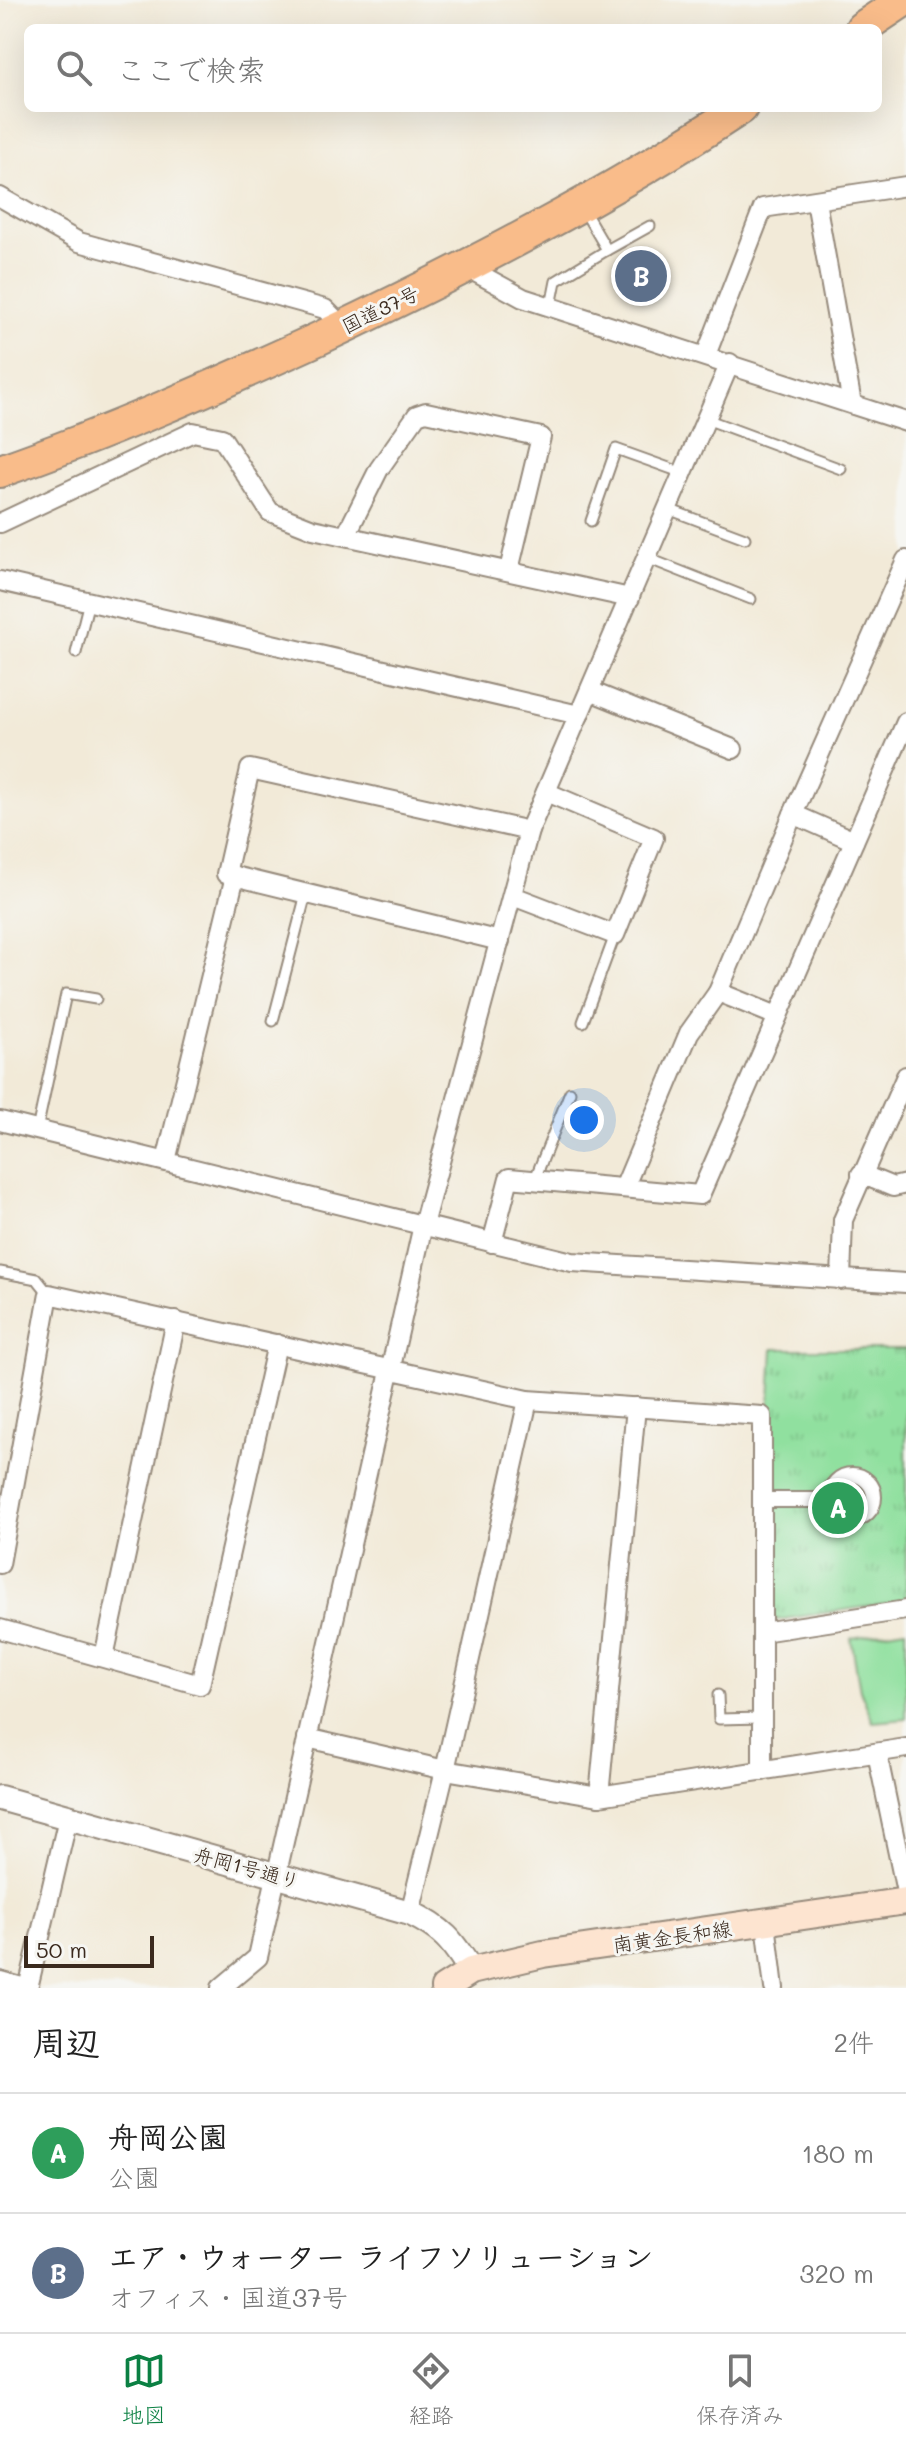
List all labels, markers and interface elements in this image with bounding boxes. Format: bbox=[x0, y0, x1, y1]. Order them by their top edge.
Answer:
search box bbox=[24, 24, 882, 112]
icon: search bbox=[52, 46, 96, 90]
text: ここで検索 bbox=[116, 49, 266, 89]
pin: B bbox=[615, 246, 667, 306]
street label: 国道37号 bbox=[337, 279, 423, 339]
your location bbox=[564, 1100, 604, 1140]
pin: A bbox=[812, 1478, 864, 1538]
street label: 舟岡1号通り bbox=[191, 1840, 303, 1894]
street label: 南黄金長和線 bbox=[611, 1915, 733, 1957]
scale bar bbox=[24, 1932, 154, 1968]
text: 50 m bbox=[36, 1935, 87, 1964]
text: 周辺 bbox=[32, 2019, 100, 2064]
text: 2件 bbox=[834, 2025, 874, 2059]
text: 舟岡公園 bbox=[108, 2116, 228, 2156]
text: A bbox=[49, 2136, 67, 2170]
text: 180 m bbox=[802, 2136, 874, 2170]
text: 公園 bbox=[108, 2160, 160, 2194]
text: エア・ウォーター ライフソリューション bbox=[108, 2236, 653, 2276]
text: B bbox=[49, 2256, 67, 2290]
text: 320 m bbox=[799, 2256, 874, 2290]
text: オフィス · 国道37号 bbox=[108, 2280, 348, 2314]
tab: 地図 bbox=[122, 2349, 166, 2429]
tab: 経路 bbox=[409, 2349, 453, 2429]
tab: 保存済み bbox=[696, 2349, 784, 2429]

